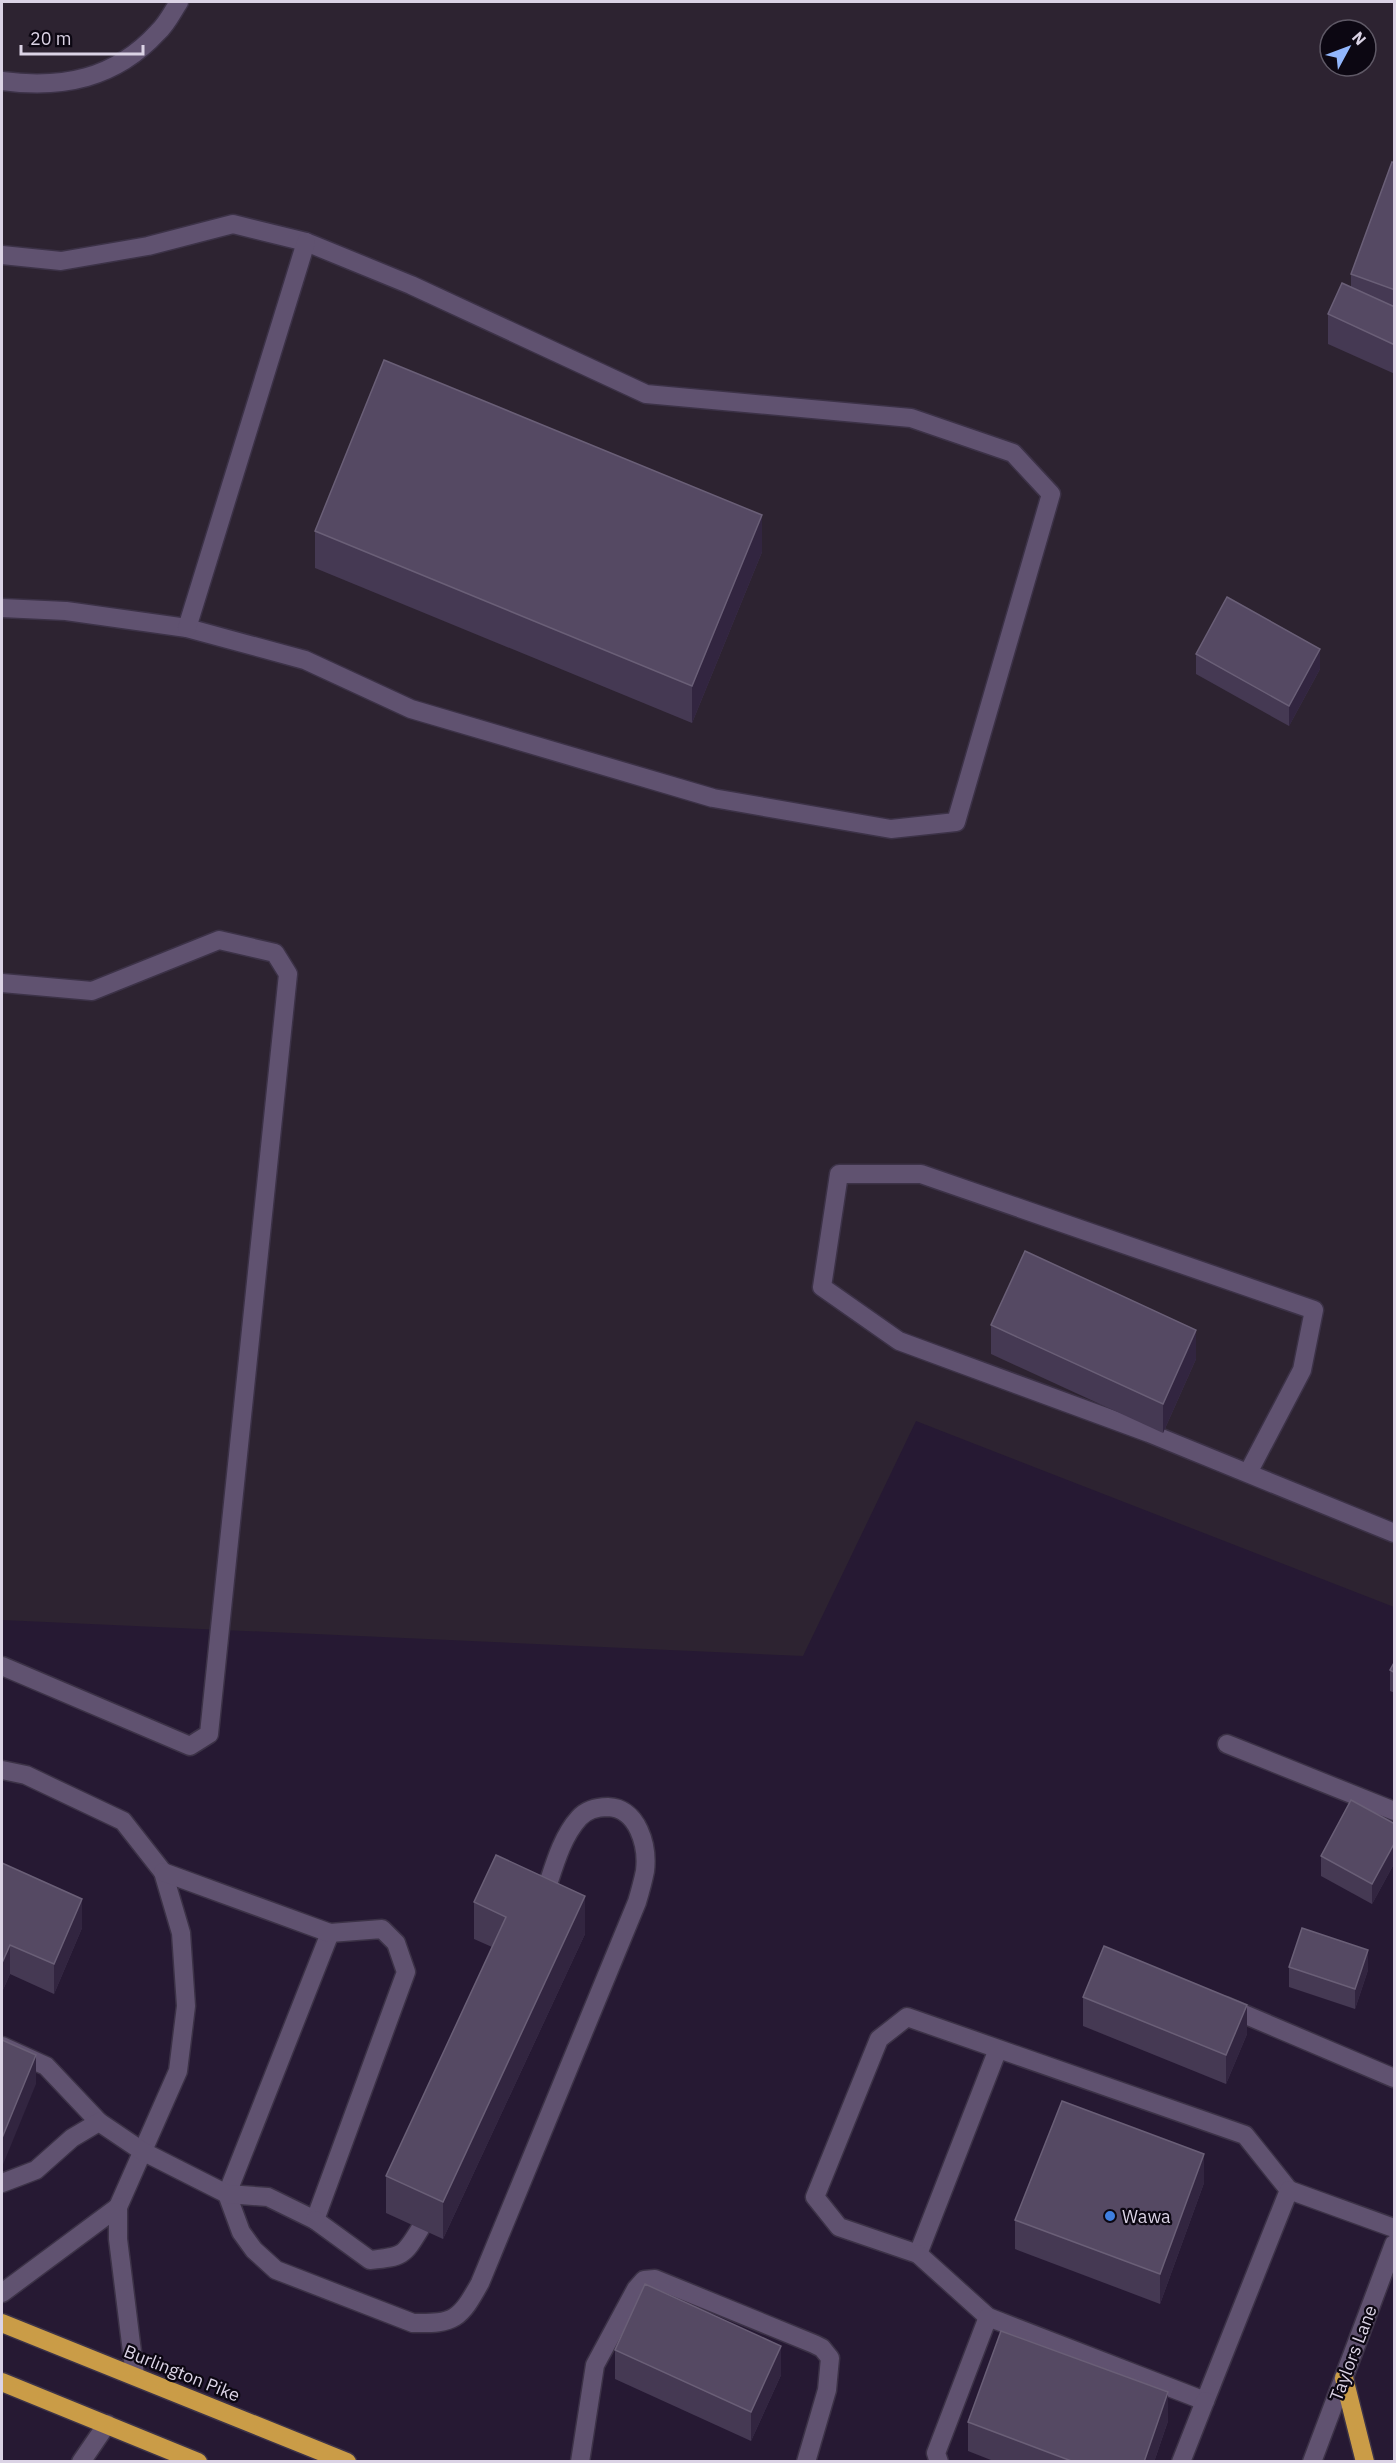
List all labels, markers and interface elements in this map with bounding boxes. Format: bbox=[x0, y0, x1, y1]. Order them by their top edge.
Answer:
scale bar bbox=[21, 18, 142, 56]
north arrow bbox=[1318, 18, 1378, 78]
text: 20 m bbox=[30, 27, 72, 50]
text: N bbox=[1348, 27, 1371, 49]
place label: Wawa bbox=[1122, 2205, 1171, 2228]
marker: Wawa bbox=[1103, 2209, 1117, 2223]
street label: Taylors Lane bbox=[1324, 2302, 1382, 2404]
street label: Burlington Pike bbox=[121, 2339, 243, 2407]

